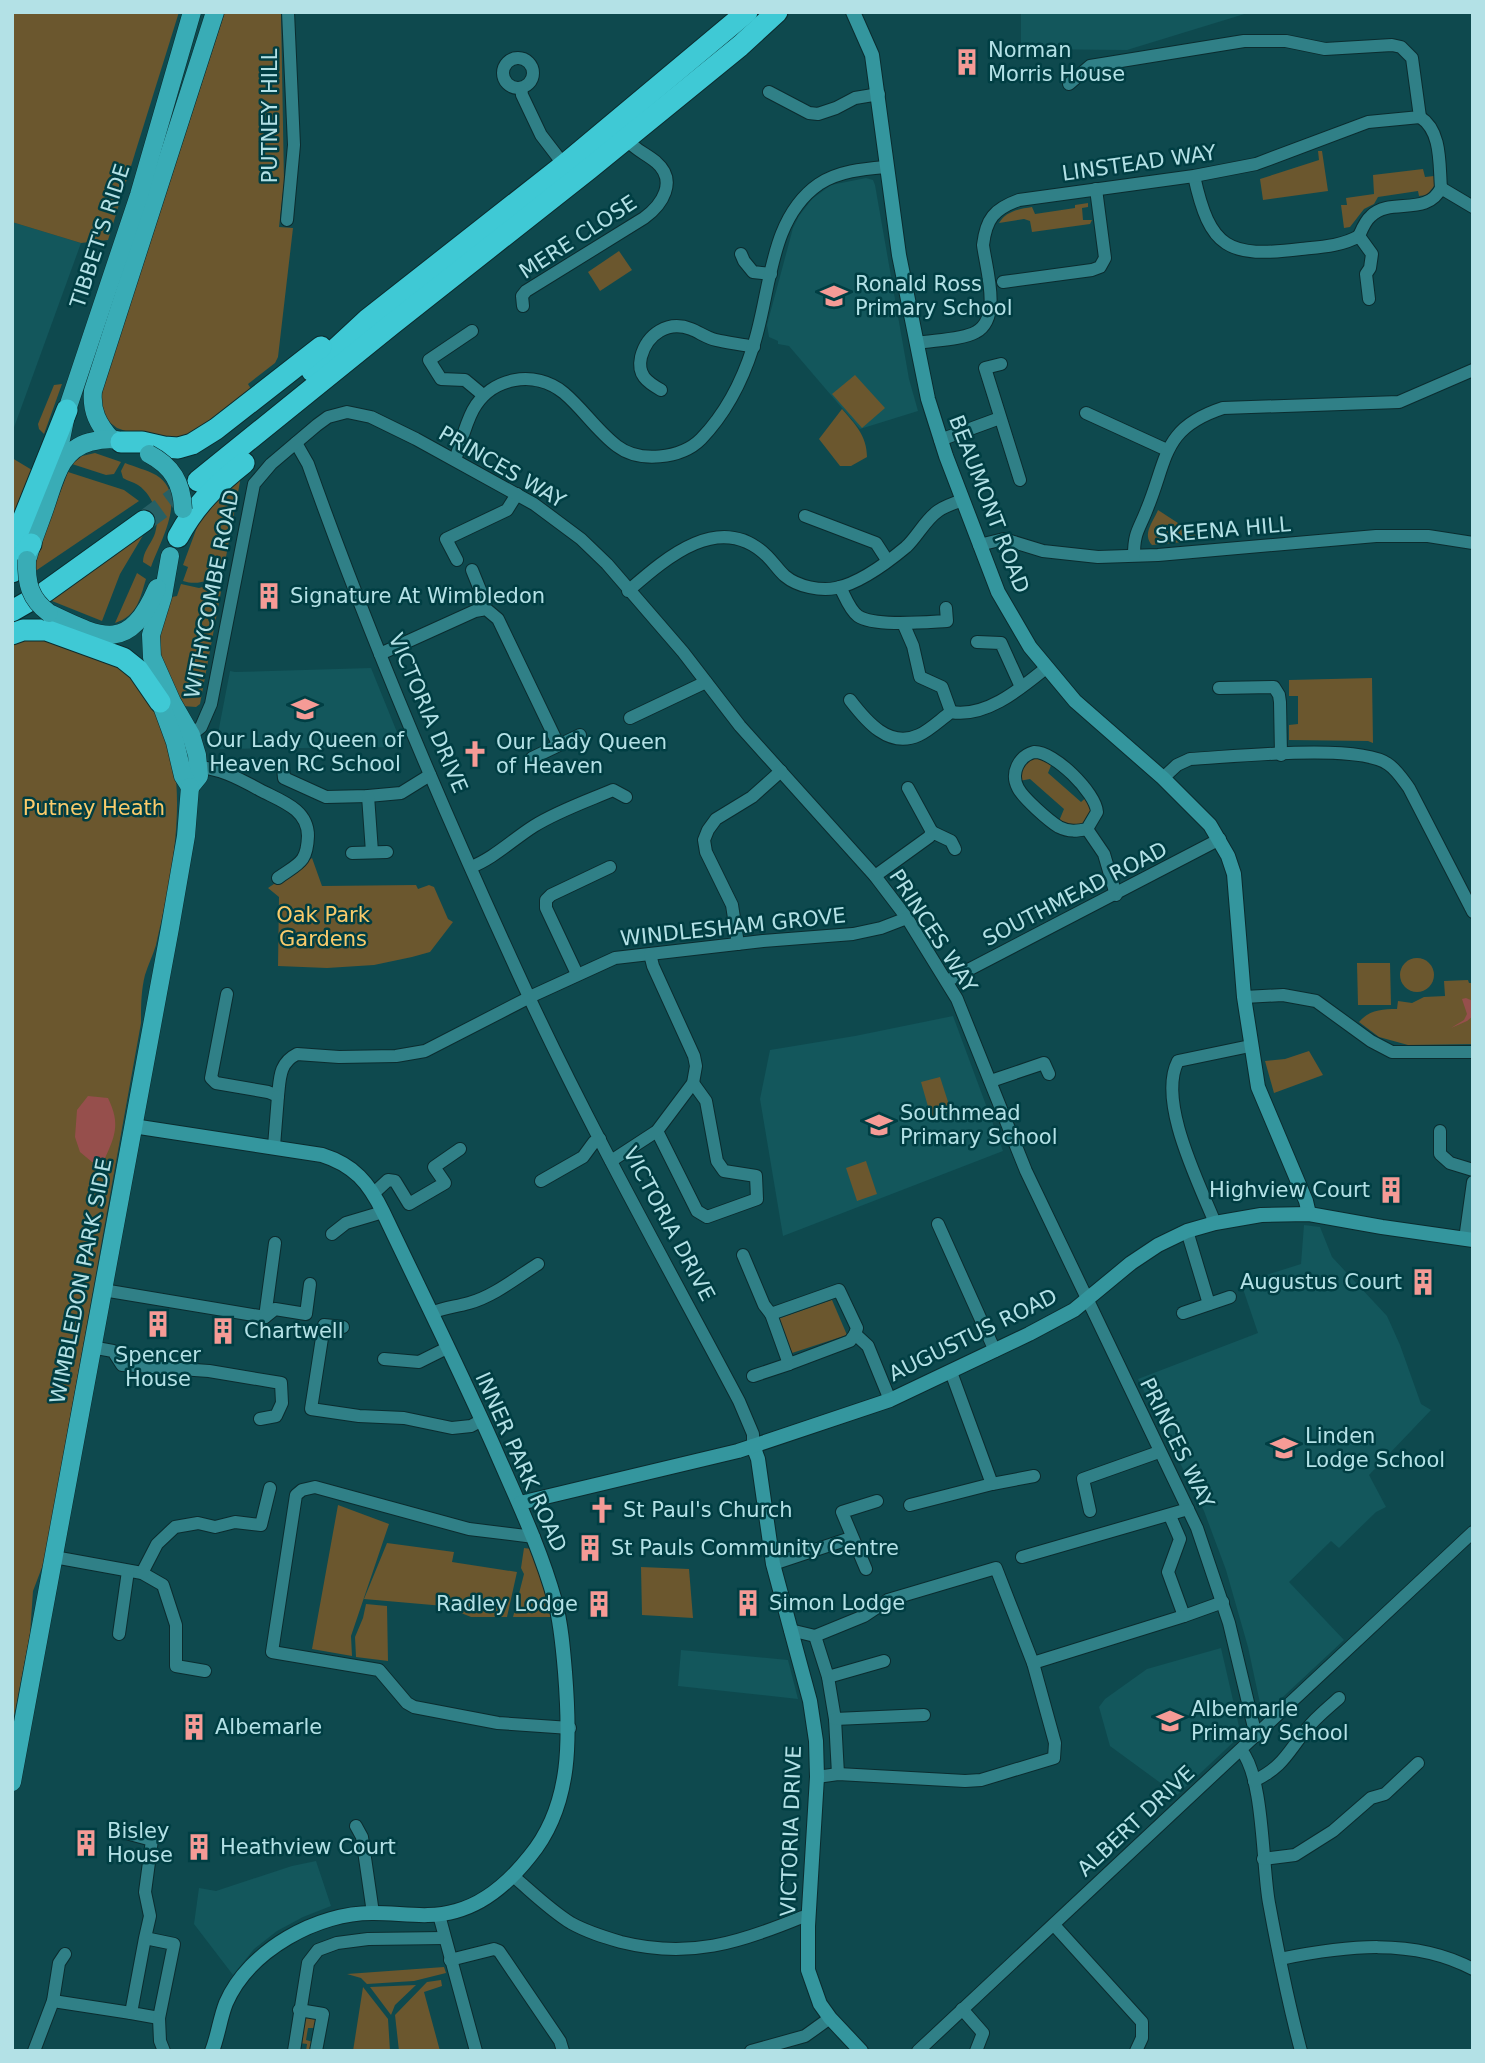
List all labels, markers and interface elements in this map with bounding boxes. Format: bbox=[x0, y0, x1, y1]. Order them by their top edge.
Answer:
place label: Norman Morris House bbox=[988, 38, 1125, 86]
building icon: Norman Morris House bbox=[952, 47, 982, 77]
street label: PUTNEY HILL bbox=[258, 48, 282, 183]
street label: LINSTEAD WAY bbox=[1060, 140, 1218, 186]
street label: TIBBET'S RIDE bbox=[65, 161, 135, 312]
street label: MERE CLOSE bbox=[515, 190, 641, 284]
place label: Ronald Ross Primary School bbox=[855, 272, 1013, 320]
school or university icon: Ronald Ross Primary School bbox=[819, 281, 849, 311]
street label: BEAUMONT ROAD bbox=[944, 412, 1034, 596]
street label: PRINCES WAY bbox=[434, 421, 570, 513]
street label: WITHYCOMBE ROAD bbox=[180, 488, 244, 700]
street label: SKEENA HILL bbox=[1154, 512, 1292, 548]
building icon: Signature At Wimbledon bbox=[254, 581, 284, 611]
place label: Signature At Wimbledon bbox=[290, 584, 545, 608]
street label: VICTORIA DRIVE bbox=[384, 630, 472, 796]
school or university icon: Our Lady Queen of Heaven RC School bbox=[290, 694, 320, 724]
place label: Our Lady Queen of Heaven RC School bbox=[206, 728, 405, 776]
place label: Our Lady Queen of Heaven bbox=[496, 730, 667, 778]
church icon: Our Lady Queen of Heaven bbox=[460, 739, 490, 769]
park label: Putney Heath bbox=[23, 796, 165, 820]
street label: SOUTHMEAD ROAD bbox=[979, 837, 1171, 951]
street label: PRINCES WAY bbox=[884, 865, 982, 997]
park label: Oak Park Gardens bbox=[276, 903, 371, 951]
street label: WINDLESHAM GROVE bbox=[619, 903, 847, 951]
place label: Southmead Primary School bbox=[900, 1101, 1058, 1149]
school or university icon: Southmead Primary School bbox=[864, 1110, 894, 1140]
street label: VICTORIA DRIVE bbox=[618, 1143, 720, 1305]
street label: WIMBLEDON PARK SIDE bbox=[45, 1156, 117, 1406]
building icon: Highview Court bbox=[1376, 1175, 1406, 1205]
place label: Highview Court bbox=[1209, 1178, 1370, 1202]
building icon: Augustus Court bbox=[1408, 1267, 1438, 1297]
place label: Augustus Court bbox=[1240, 1270, 1402, 1294]
street label: AUGUSTUS ROAD bbox=[885, 1284, 1061, 1386]
building icon: Spencer House bbox=[143, 1309, 173, 1339]
building icon: Chartwell bbox=[208, 1316, 238, 1346]
place label: Chartwell bbox=[244, 1319, 343, 1343]
place label: Spencer House bbox=[115, 1343, 201, 1391]
street label: INNER PARK ROAD bbox=[471, 1368, 571, 1556]
street label: PRINCES WAY bbox=[1135, 1374, 1219, 1512]
place label: Linden Lodge School bbox=[1305, 1424, 1445, 1472]
school or university icon: Linden Lodge School bbox=[1269, 1433, 1299, 1463]
church icon: St Paul's Church bbox=[587, 1495, 617, 1525]
place label: St Paul's Church bbox=[623, 1498, 793, 1522]
building icon: St Pauls Community Centre bbox=[575, 1533, 605, 1563]
place label: St Pauls Community Centre bbox=[611, 1536, 899, 1560]
building icon: Simon Lodge bbox=[733, 1588, 763, 1618]
building icon: Radley Lodge bbox=[584, 1589, 614, 1619]
place label: Simon Lodge bbox=[769, 1591, 905, 1615]
place label: Radley Lodge bbox=[436, 1592, 578, 1616]
place label: Albemarle Primary School bbox=[1191, 1697, 1349, 1745]
school or university icon: Albemarle Primary School bbox=[1155, 1706, 1185, 1736]
building icon: Albemarle bbox=[179, 1712, 209, 1742]
place label: Albemarle bbox=[215, 1715, 322, 1739]
street label: VICTORIA DRIVE bbox=[776, 1745, 806, 1917]
street label: ALBERT DRIVE bbox=[1073, 1761, 1199, 1881]
place label: Bisley House bbox=[107, 1819, 173, 1867]
building icon: Bisley House bbox=[71, 1828, 101, 1858]
building icon: Heathview Court bbox=[184, 1832, 214, 1862]
place label: Heathview Court bbox=[220, 1835, 396, 1859]

